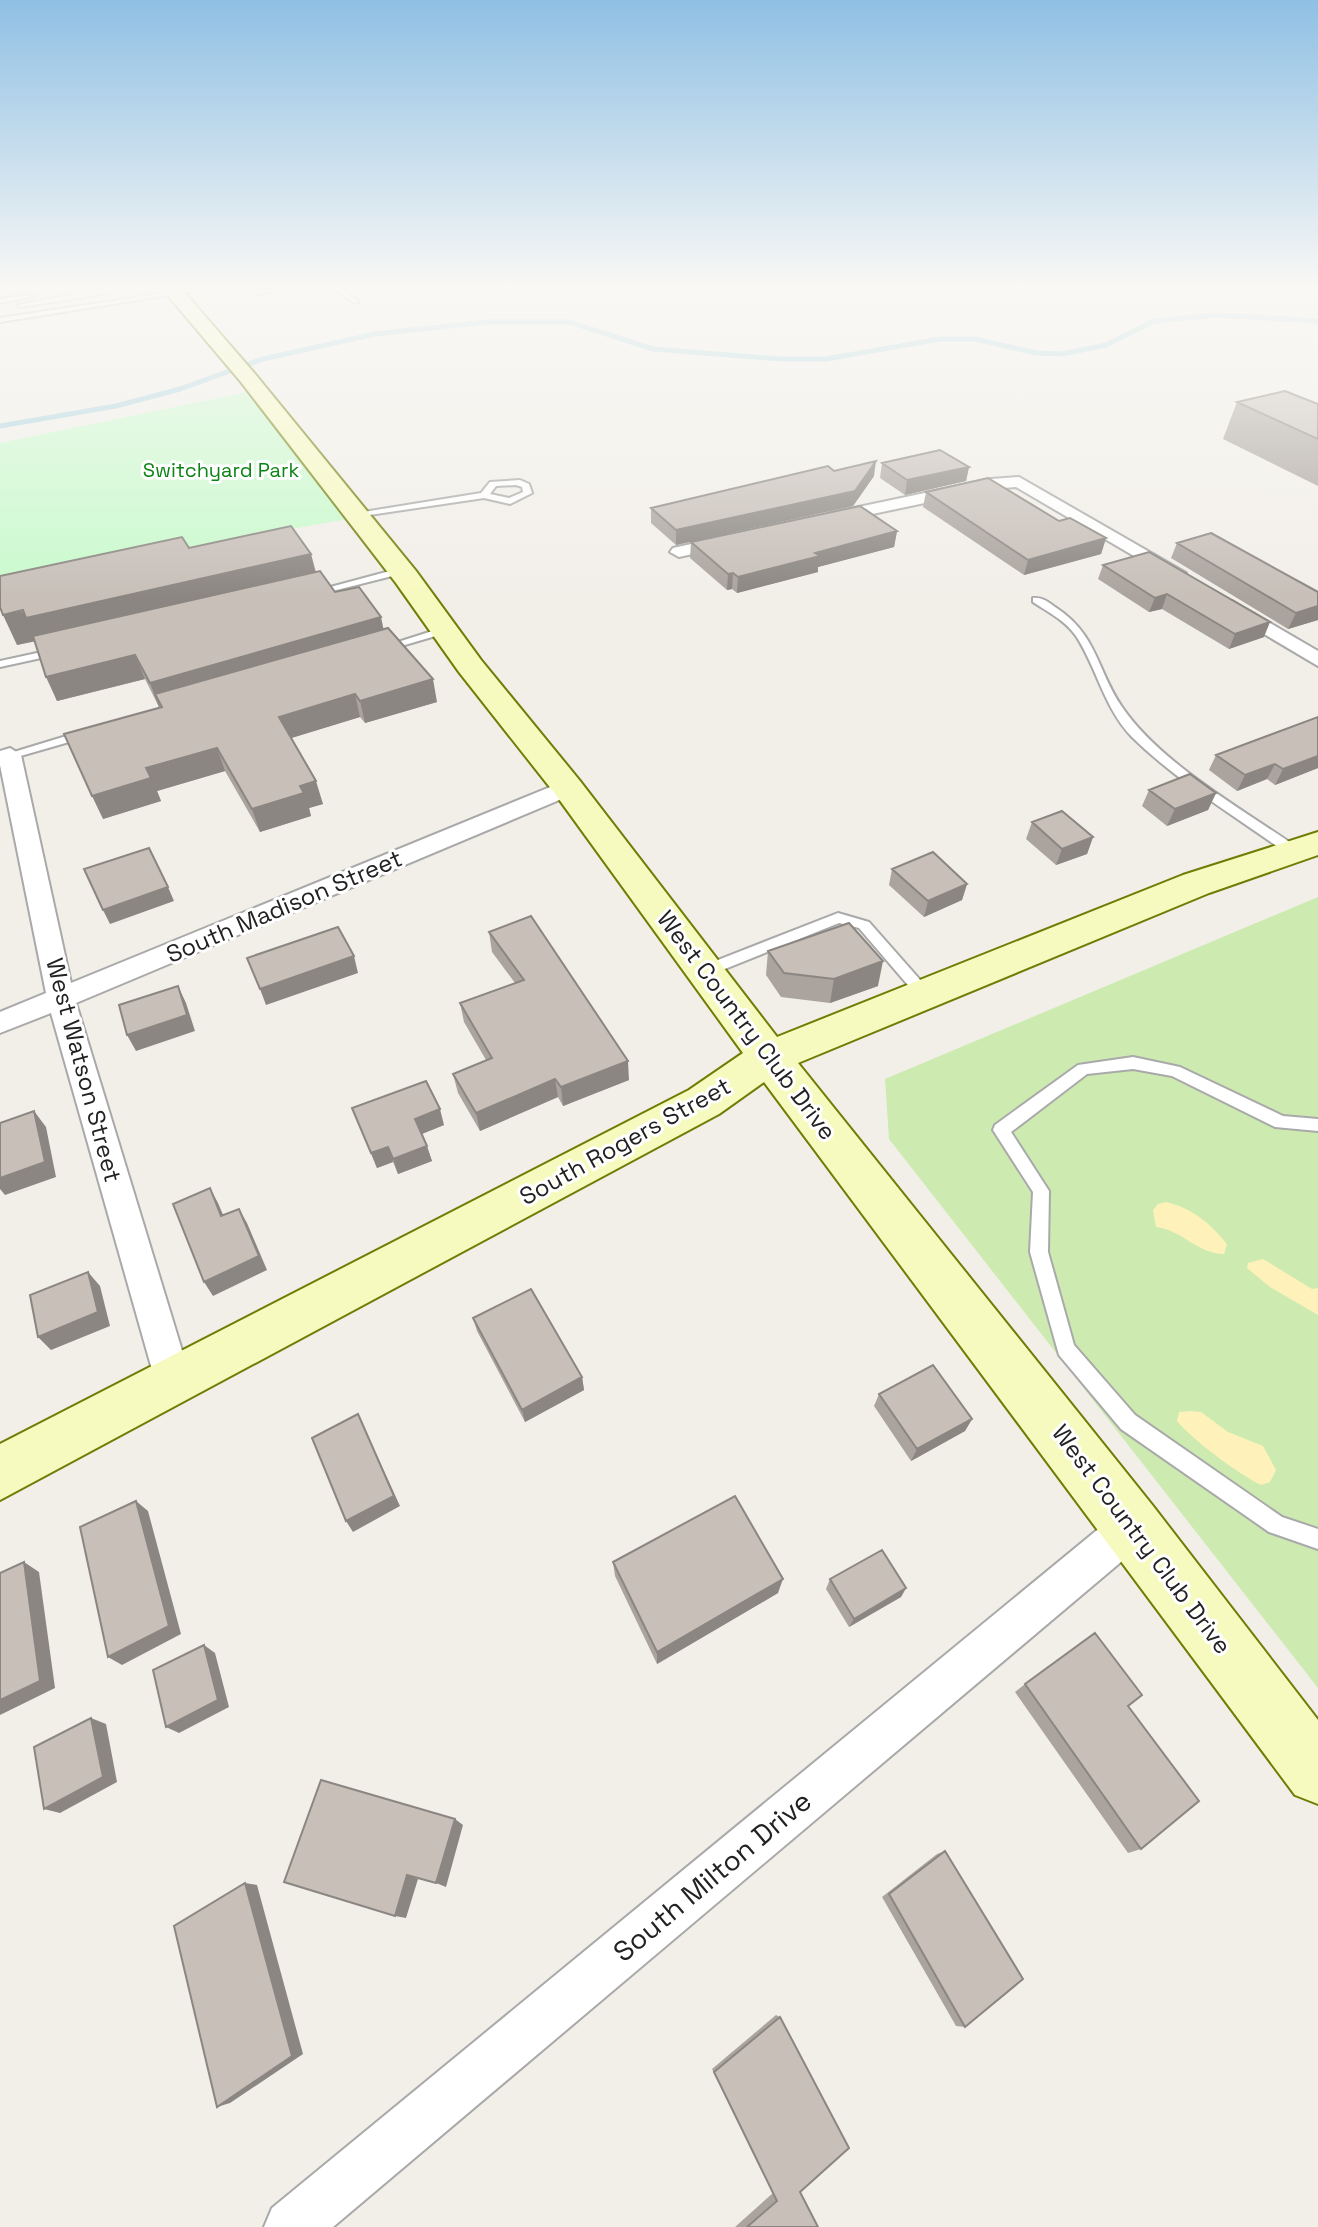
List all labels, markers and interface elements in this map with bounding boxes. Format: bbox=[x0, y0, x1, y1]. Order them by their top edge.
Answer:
park label: Switchyard Park bbox=[143, 457, 300, 483]
street label: South Madison Street bbox=[161, 842, 407, 970]
street label: West Country Club Drive bbox=[650, 904, 844, 1146]
street label: West Watson Street bbox=[39, 955, 129, 1185]
street label: South Rogers Street bbox=[514, 1070, 736, 1212]
street label: West Country Club Drive bbox=[1045, 1418, 1239, 1660]
street label: South Milton Drive bbox=[605, 1783, 819, 1969]

